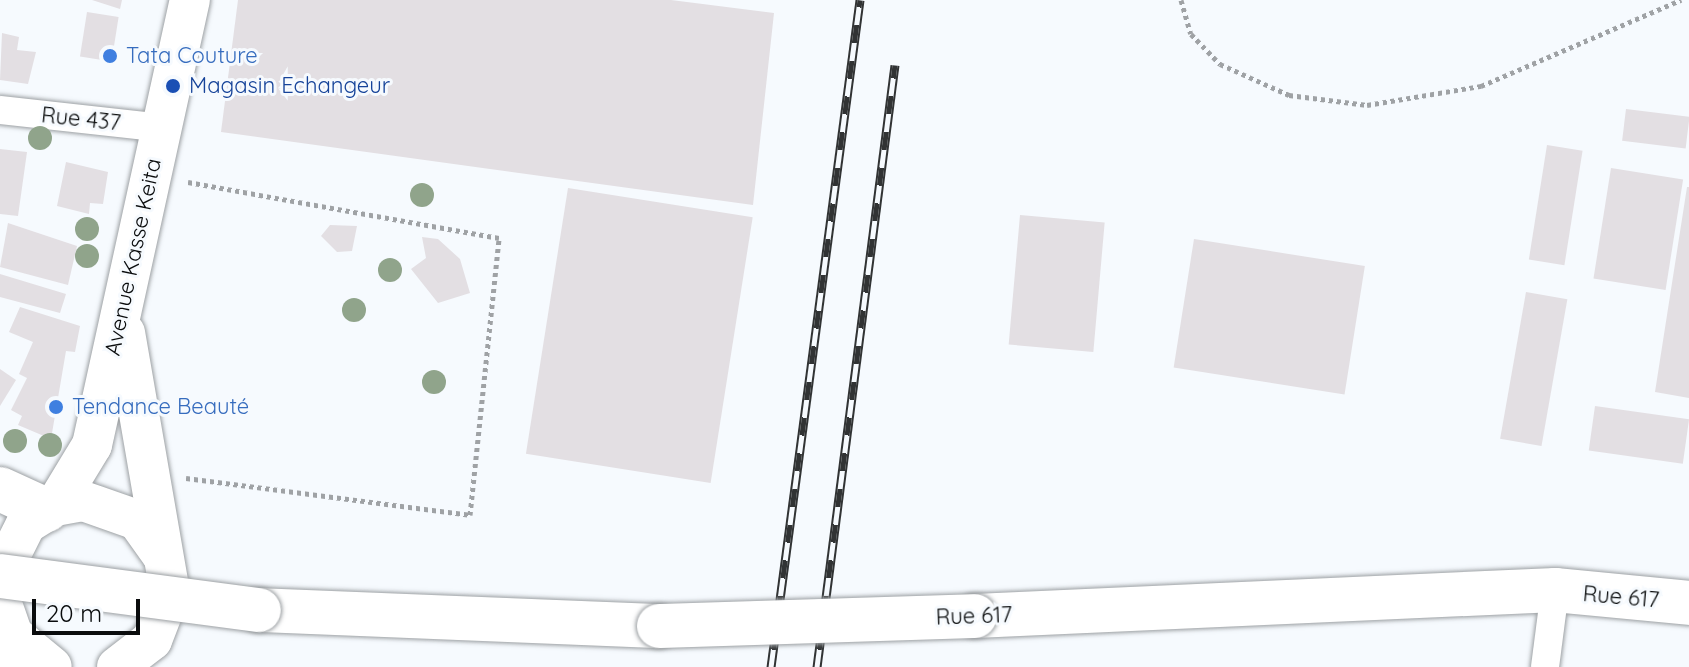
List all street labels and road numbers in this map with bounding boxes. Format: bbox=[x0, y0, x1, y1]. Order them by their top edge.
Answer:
street label: Rue 437 bbox=[40, 102, 122, 136]
street label: Avenue Kasse Keita bbox=[99, 156, 167, 358]
street label: Rue 617 bbox=[1582, 581, 1660, 613]
street label: Rue 617 bbox=[935, 601, 1013, 631]

